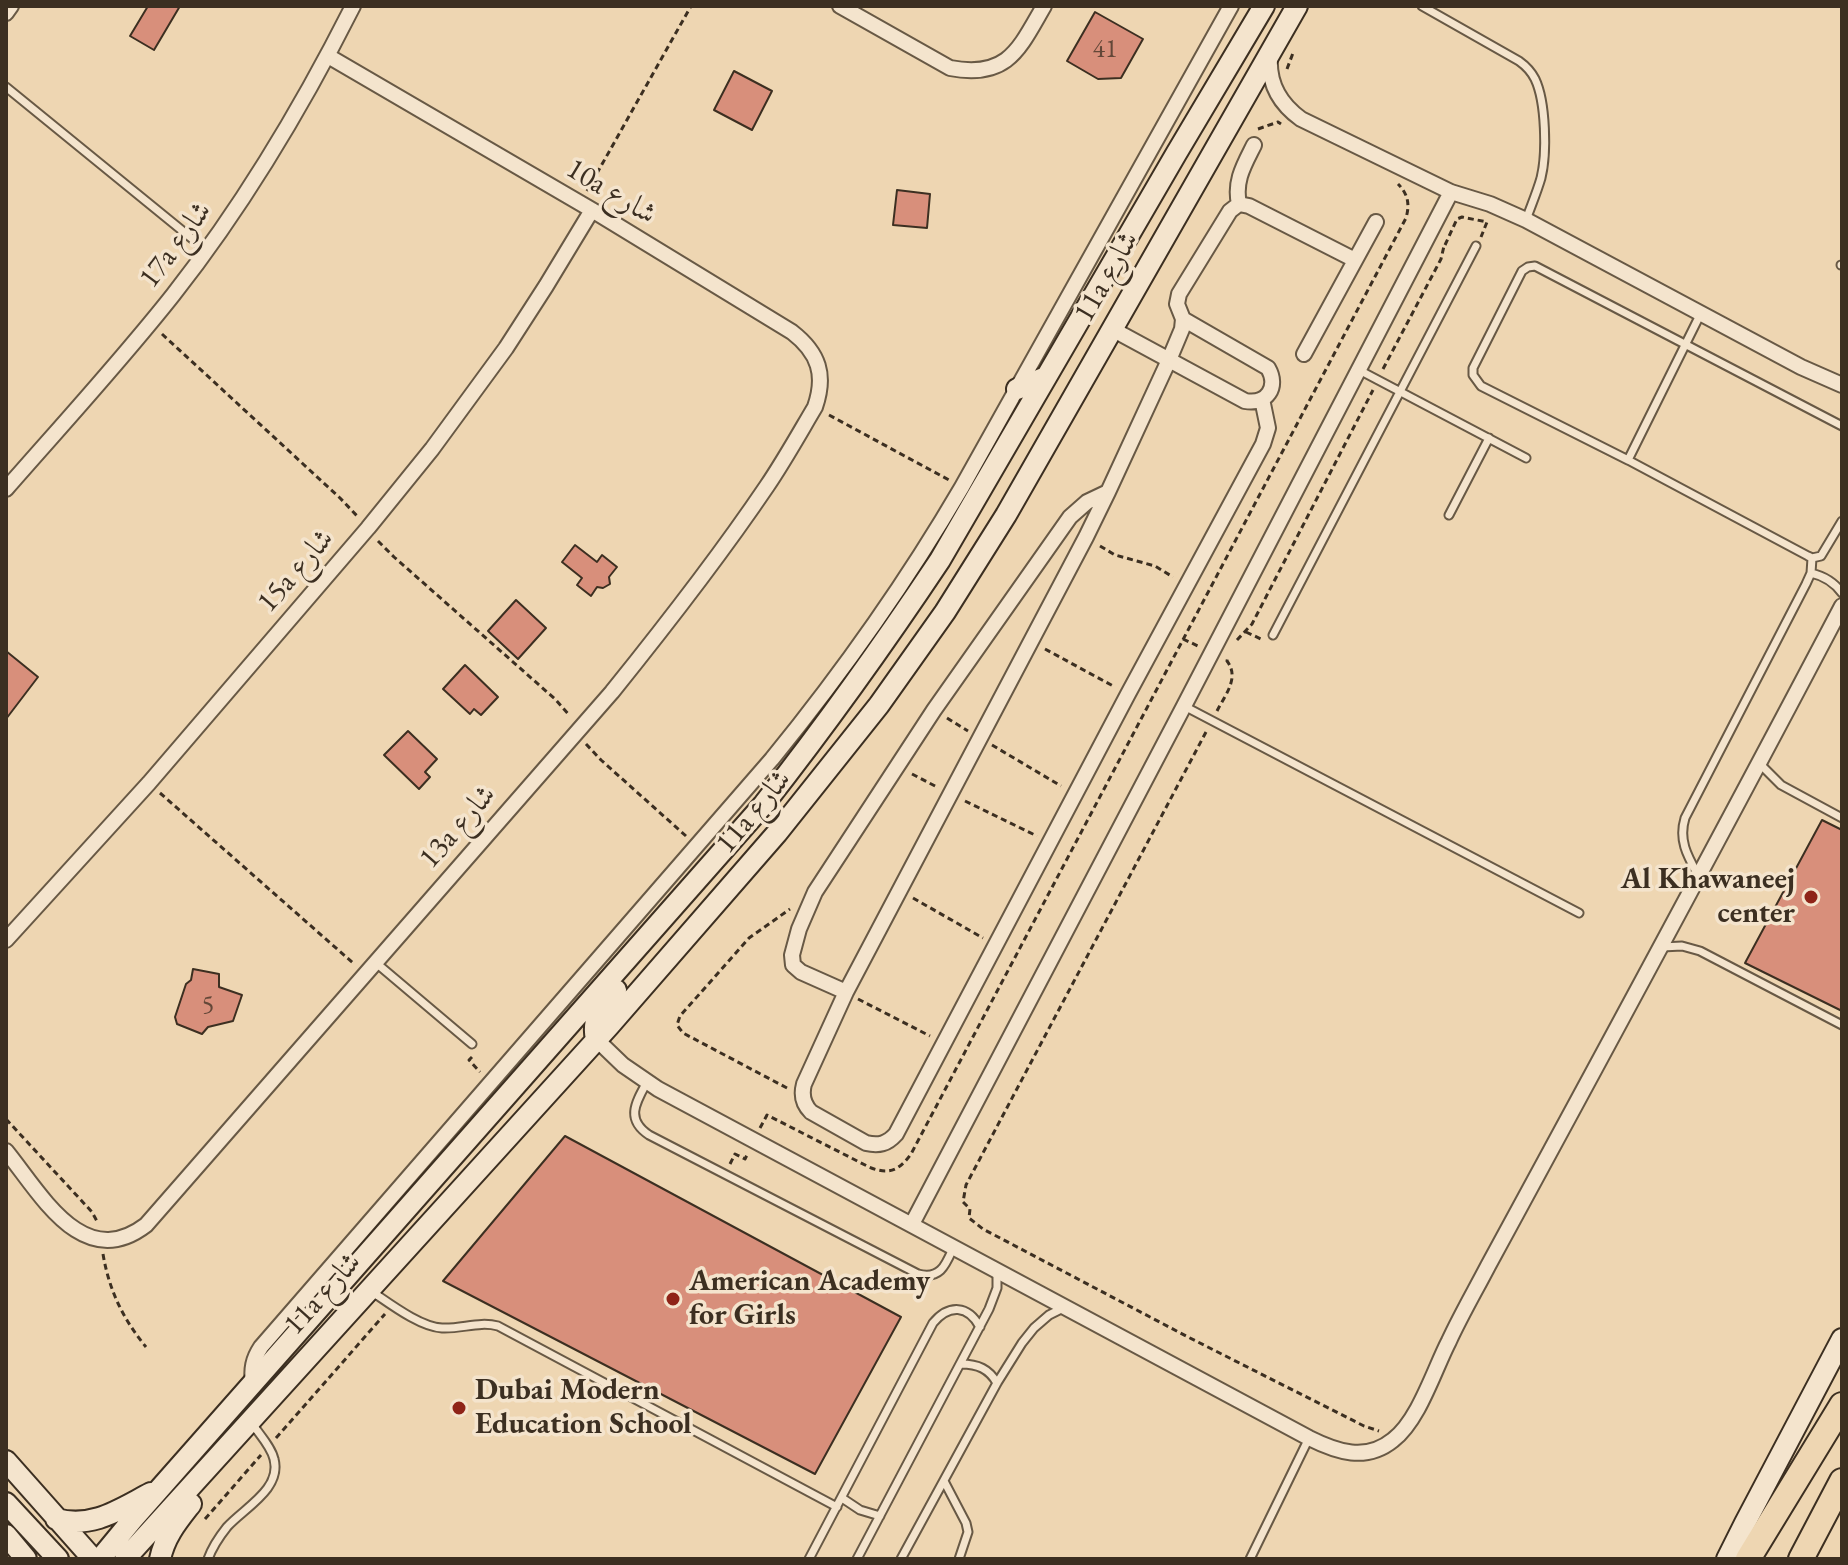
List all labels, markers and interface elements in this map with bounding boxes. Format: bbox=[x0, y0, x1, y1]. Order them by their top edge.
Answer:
house number: 41 bbox=[1093, 34, 1117, 66]
street label: 10a شارع bbox=[559, 151, 663, 233]
street label: 17a شارع bbox=[132, 195, 220, 295]
street label: 11a شارع bbox=[1067, 225, 1147, 329]
street label: 15a شارع bbox=[250, 522, 342, 620]
street label: 11a شارع bbox=[708, 763, 800, 861]
street label: 13a شارع bbox=[412, 778, 504, 876]
place label: Al Khawaneej center bbox=[1621, 862, 1795, 932]
marker: Al Khawaneej center bbox=[1802, 888, 1820, 906]
house number: 5 bbox=[202, 990, 214, 1022]
street label: 11a شارع bbox=[277, 1245, 369, 1343]
place label: American Academy for Girls bbox=[689, 1264, 930, 1334]
marker: American Academy for Girls bbox=[664, 1290, 682, 1308]
place label: Dubai Modern Education School bbox=[475, 1373, 692, 1444]
marker: Dubai Modern Education School bbox=[450, 1399, 468, 1417]

